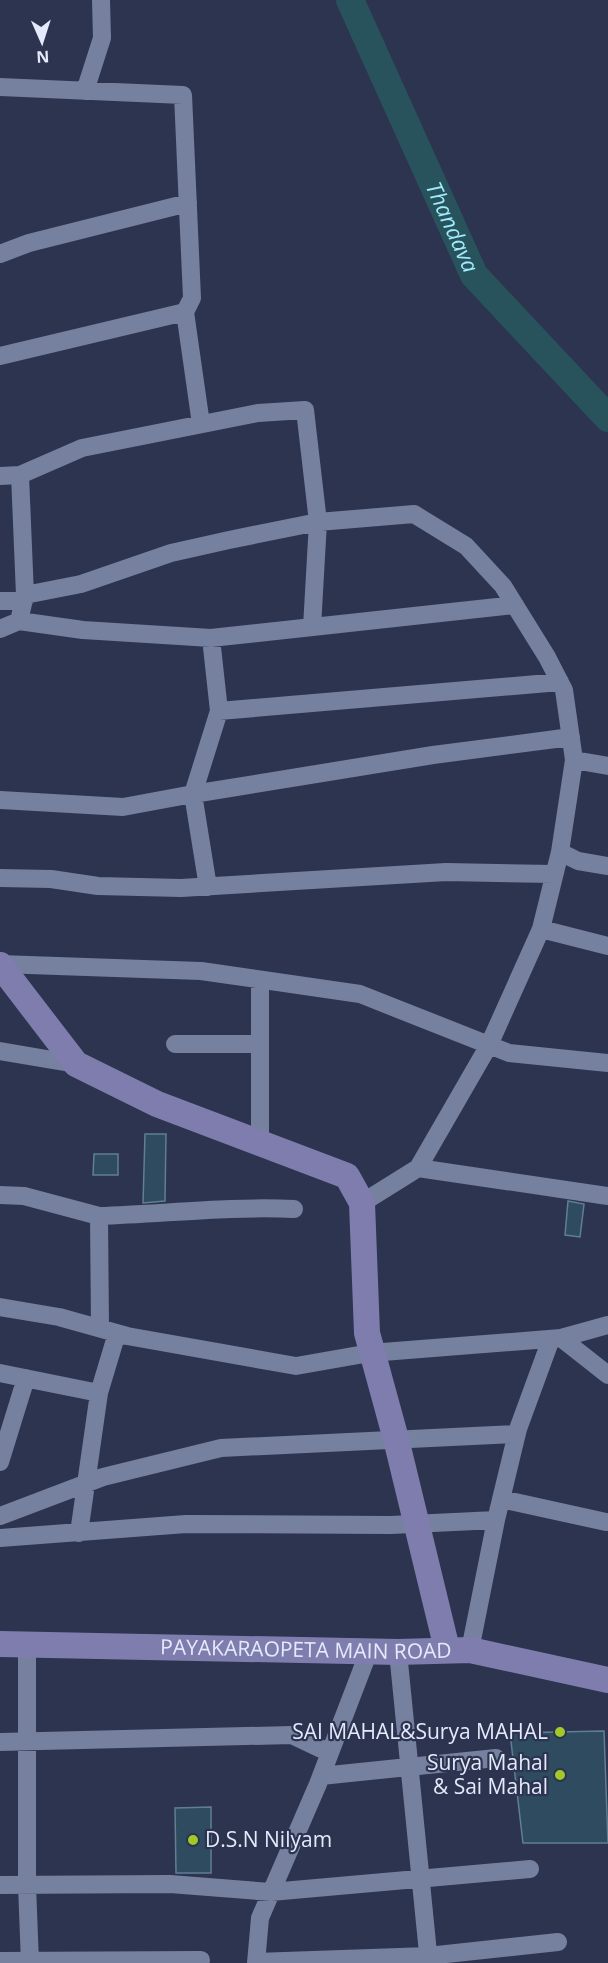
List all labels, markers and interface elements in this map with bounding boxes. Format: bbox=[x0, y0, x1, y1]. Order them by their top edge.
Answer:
north arrow bbox=[12, 12, 72, 72]
text: N bbox=[36, 46, 50, 68]
water label: Thandava bbox=[420, 176, 487, 277]
street label: PAYAKARAOPETA MAIN ROAD bbox=[160, 1632, 452, 1665]
place label: SAI MAHAL&Surya MAHAL bbox=[292, 1717, 548, 1745]
marker: SAI MAHAL&Surya MAHAL bbox=[553, 1725, 567, 1739]
place label: Surya Mahal & Sai Mahal bbox=[427, 1748, 548, 1800]
marker: Surya Mahal & Sai Mahal bbox=[553, 1768, 567, 1782]
place label: D.S.N Nilyam bbox=[205, 1825, 332, 1853]
marker: D.S.N Nilyam bbox=[186, 1833, 200, 1847]

